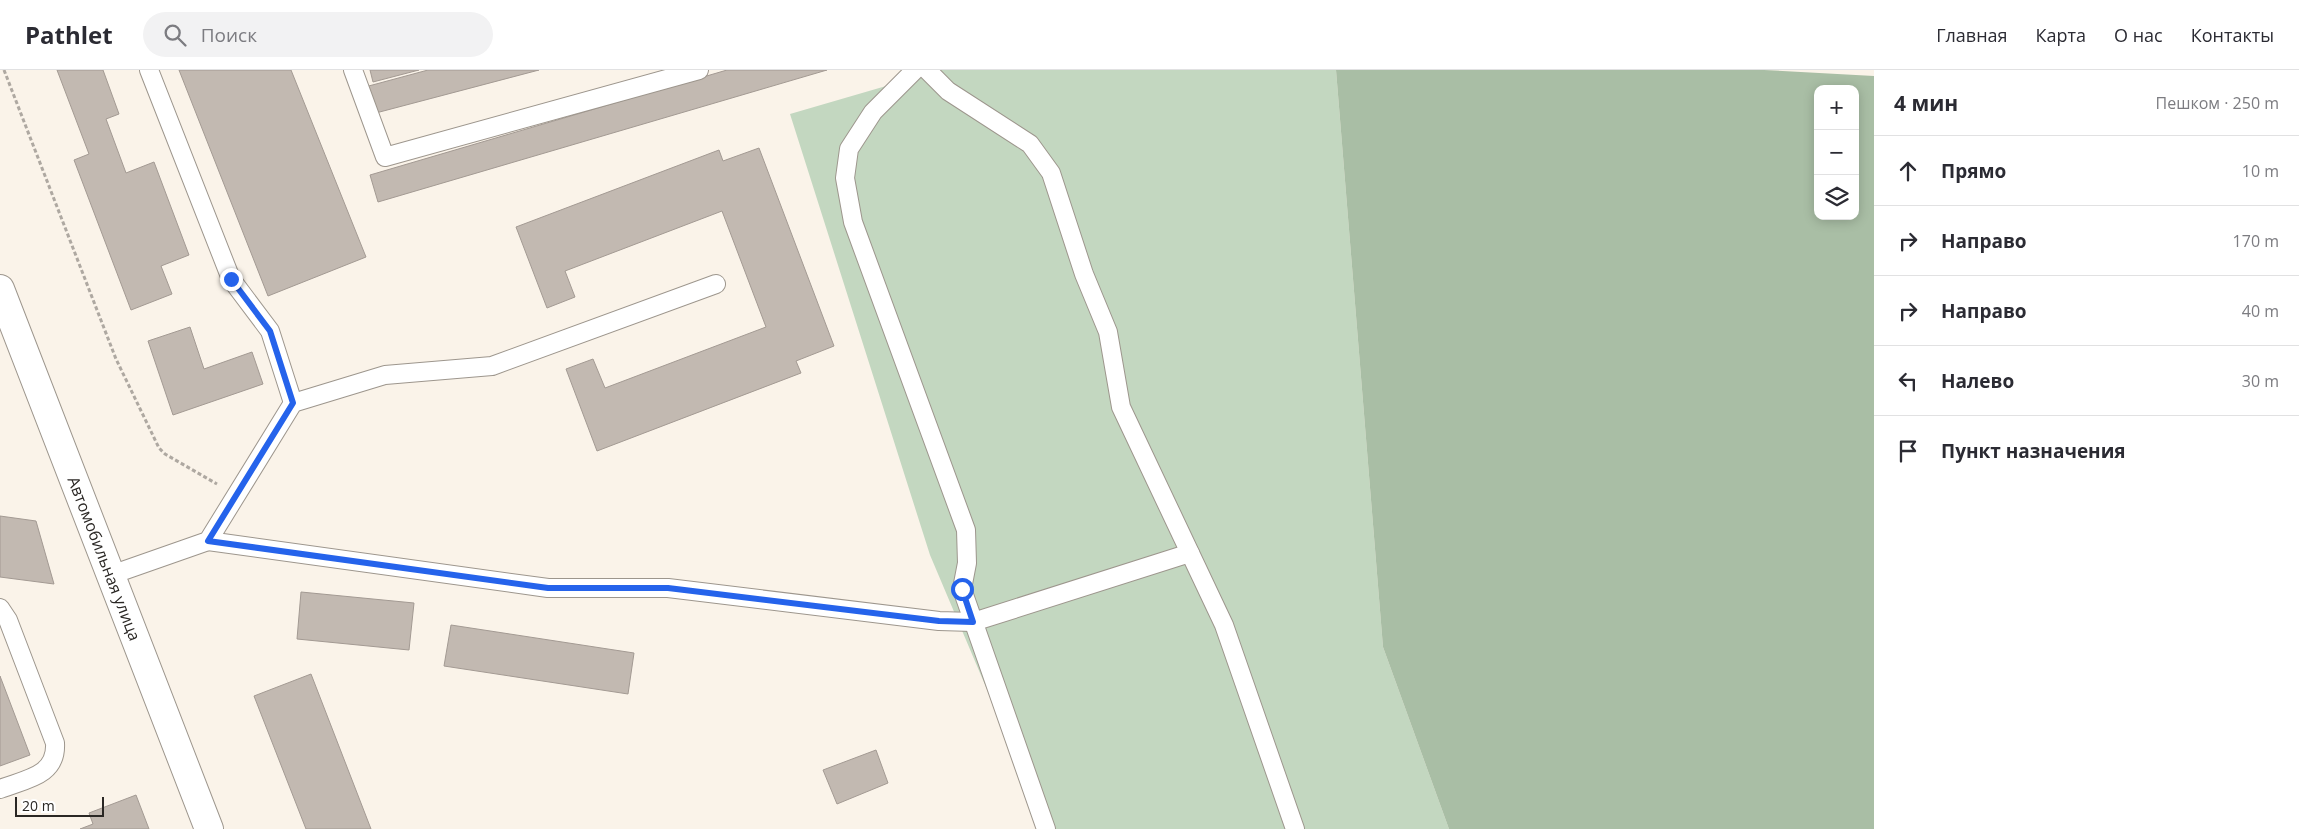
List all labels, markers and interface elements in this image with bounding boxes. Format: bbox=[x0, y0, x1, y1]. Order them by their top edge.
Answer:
search box bbox=[143, 12, 493, 57]
text: Pathlet bbox=[25, 18, 113, 51]
icon: search bbox=[161, 21, 189, 49]
text: Поиск bbox=[201, 22, 257, 48]
text: Главная bbox=[1936, 23, 2008, 47]
text: Карта bbox=[2036, 23, 2086, 47]
text: О нас bbox=[2114, 23, 2163, 47]
text: Контакты bbox=[2191, 23, 2274, 47]
map controls bbox=[1814, 85, 1859, 220]
button: + bbox=[1814, 85, 1859, 130]
text: 4 мин bbox=[1894, 89, 1958, 117]
text: Пешком · 250 m bbox=[2156, 92, 2279, 114]
button: − bbox=[1814, 130, 1859, 175]
icon: ahead bbox=[1894, 157, 1922, 185]
text: Прямо bbox=[1941, 158, 2006, 184]
text: 10 m bbox=[2242, 160, 2279, 182]
button: layers bbox=[1814, 175, 1859, 220]
icon: right bbox=[1894, 227, 1922, 255]
text: Направо bbox=[1941, 228, 2027, 254]
text: 170 m bbox=[2233, 230, 2279, 252]
route end bbox=[220, 268, 243, 291]
icon: right bbox=[1894, 297, 1922, 325]
text: Направо bbox=[1941, 298, 2027, 324]
text: 40 m bbox=[2242, 300, 2279, 322]
icon: left bbox=[1894, 367, 1922, 395]
text: Налево bbox=[1941, 368, 2014, 394]
text: 30 m bbox=[2242, 370, 2279, 392]
icon: arrive bbox=[1894, 437, 1922, 465]
text: Пункт назначения bbox=[1941, 438, 2126, 464]
street label: Автомобильная улица bbox=[63, 473, 146, 644]
route start bbox=[951, 578, 974, 601]
scale bar bbox=[15, 794, 104, 817]
text: 20 m bbox=[22, 796, 55, 815]

